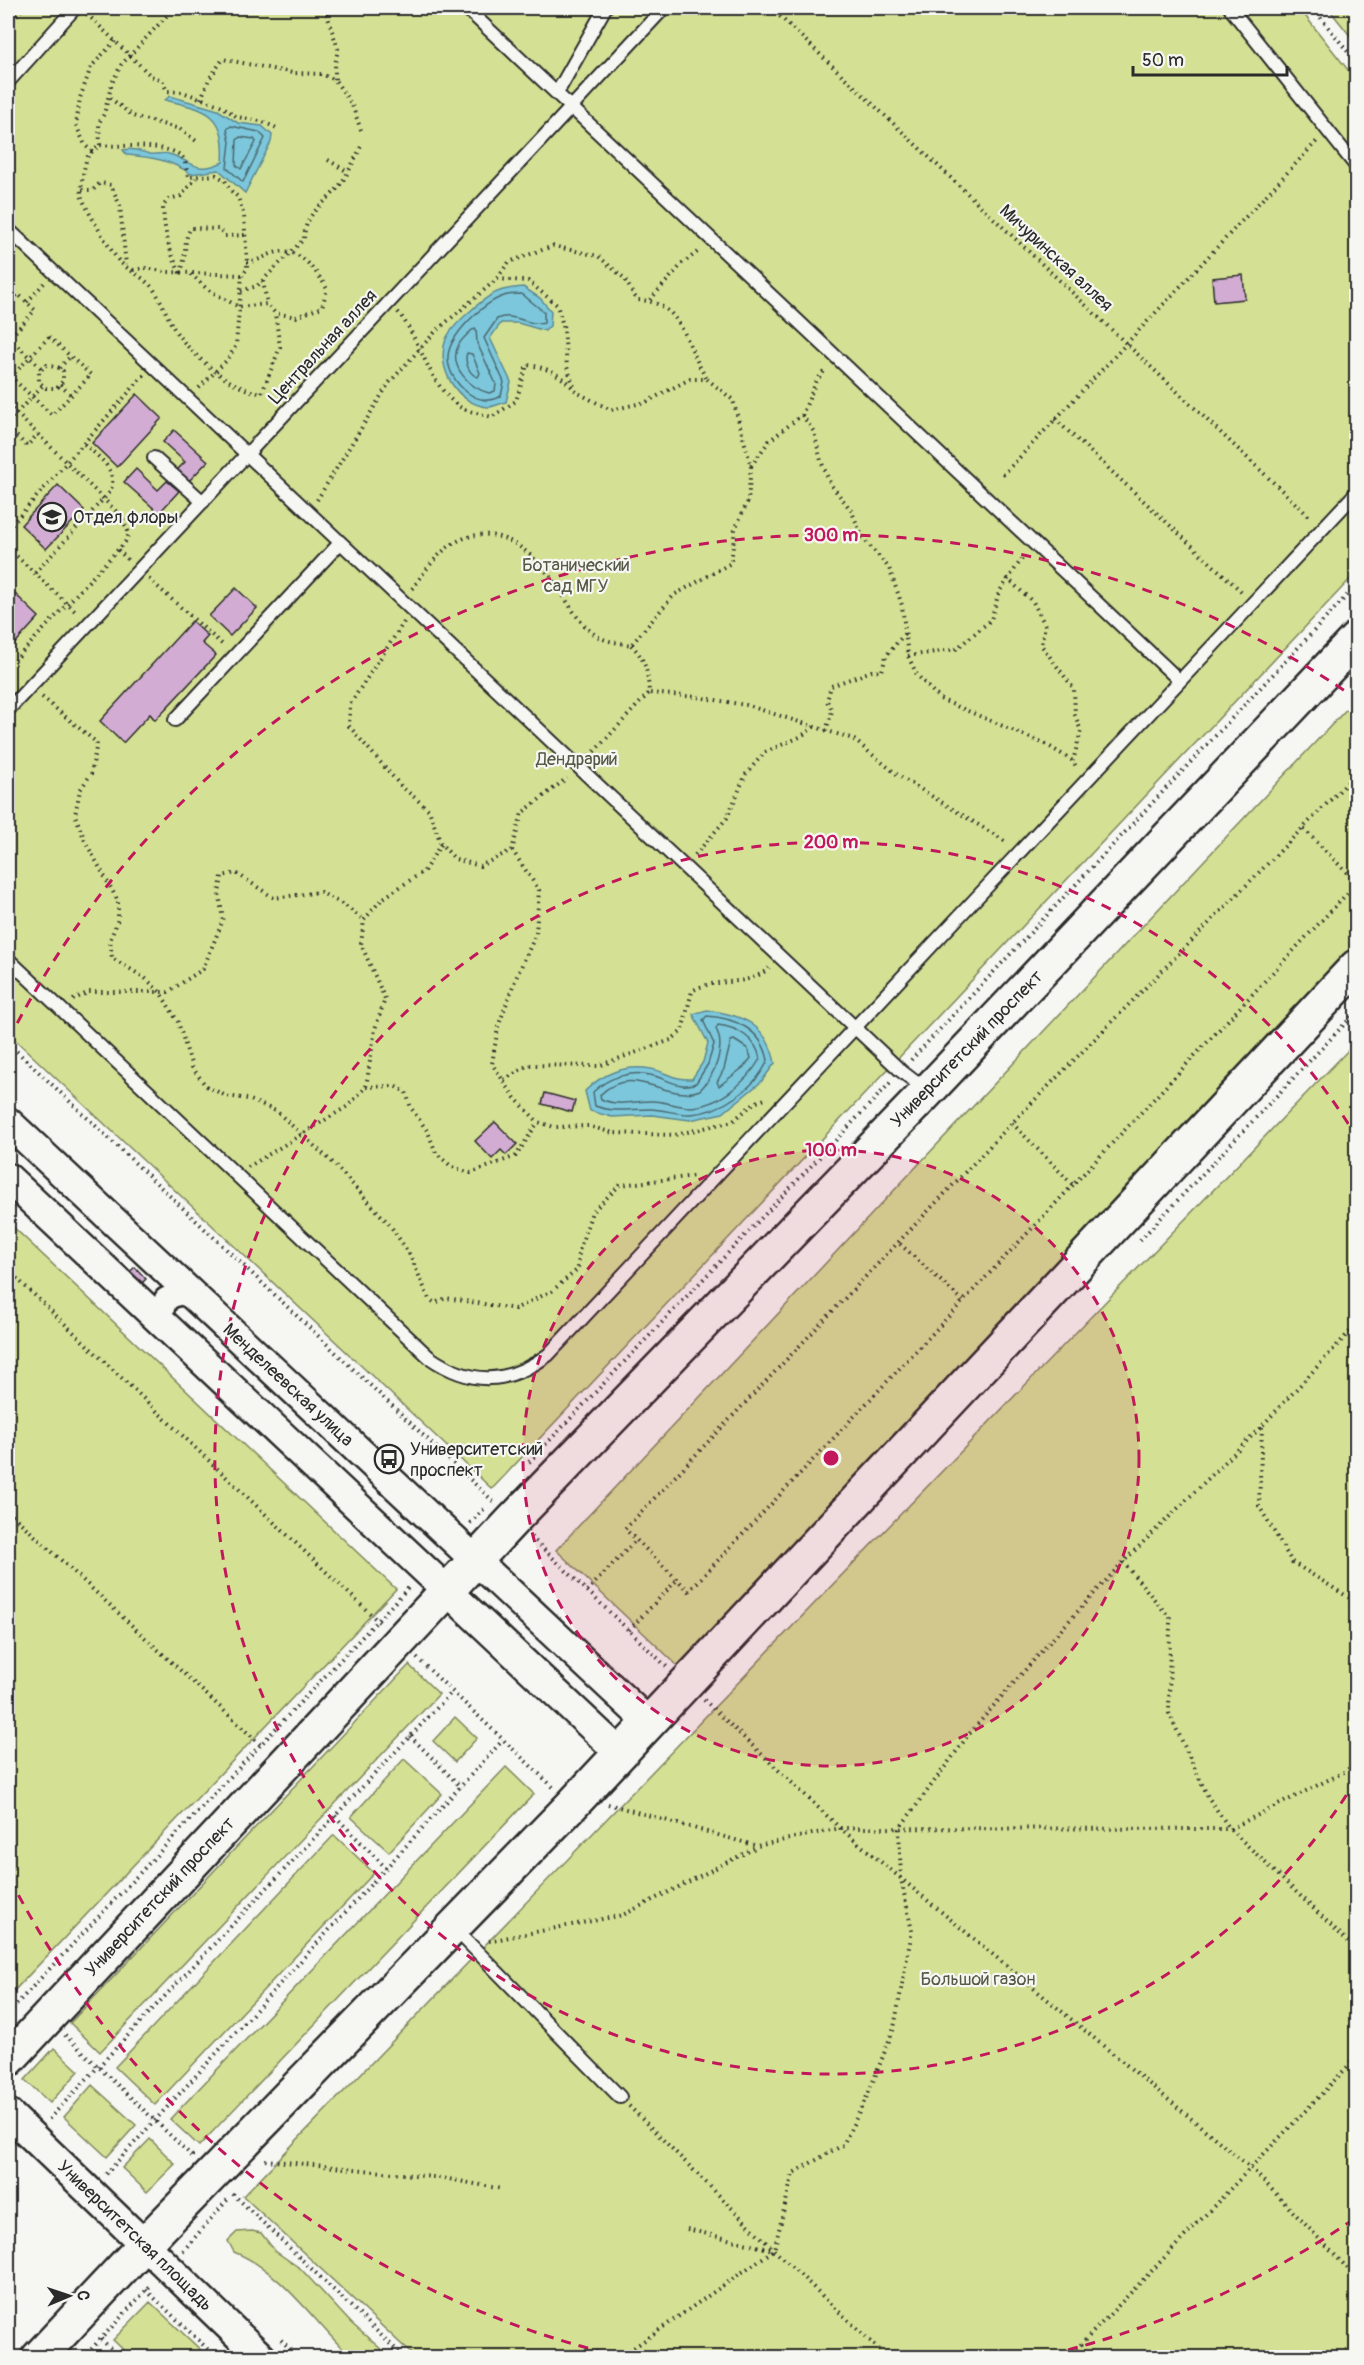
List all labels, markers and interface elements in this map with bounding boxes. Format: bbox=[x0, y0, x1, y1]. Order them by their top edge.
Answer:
scale bar bbox=[1133, 39, 1288, 77]
text: 50 m bbox=[1142, 49, 1184, 72]
street label: Мичуринская аллея bbox=[994, 199, 1118, 317]
street label: Центральная аллея bbox=[264, 285, 382, 409]
school or university icon: Отдел флоры bbox=[36, 501, 68, 533]
place label: Отдел флоры bbox=[73, 506, 178, 529]
text: 300 m bbox=[804, 524, 858, 547]
park label: Ботанический сад МГУ bbox=[522, 554, 630, 598]
park label: Дендрарий bbox=[535, 748, 618, 771]
text: 200 m bbox=[804, 831, 858, 854]
street label: Университетский проспект bbox=[886, 966, 1048, 1132]
text: 100 m bbox=[805, 1139, 857, 1162]
street label: Менделеевская улица bbox=[218, 1318, 358, 1452]
place label: Университетский проспект bbox=[410, 1438, 543, 1482]
bus stop icon: Университетский проспект bbox=[373, 1443, 405, 1475]
centre of rings bbox=[821, 1448, 841, 1468]
street label: Университетский проспект bbox=[80, 1812, 240, 1982]
park label: Большой газон bbox=[920, 1968, 1036, 1991]
street label: Университетская площадь bbox=[52, 2156, 218, 2316]
north arrow bbox=[39, 2266, 99, 2326]
text: С bbox=[73, 2290, 93, 2301]

